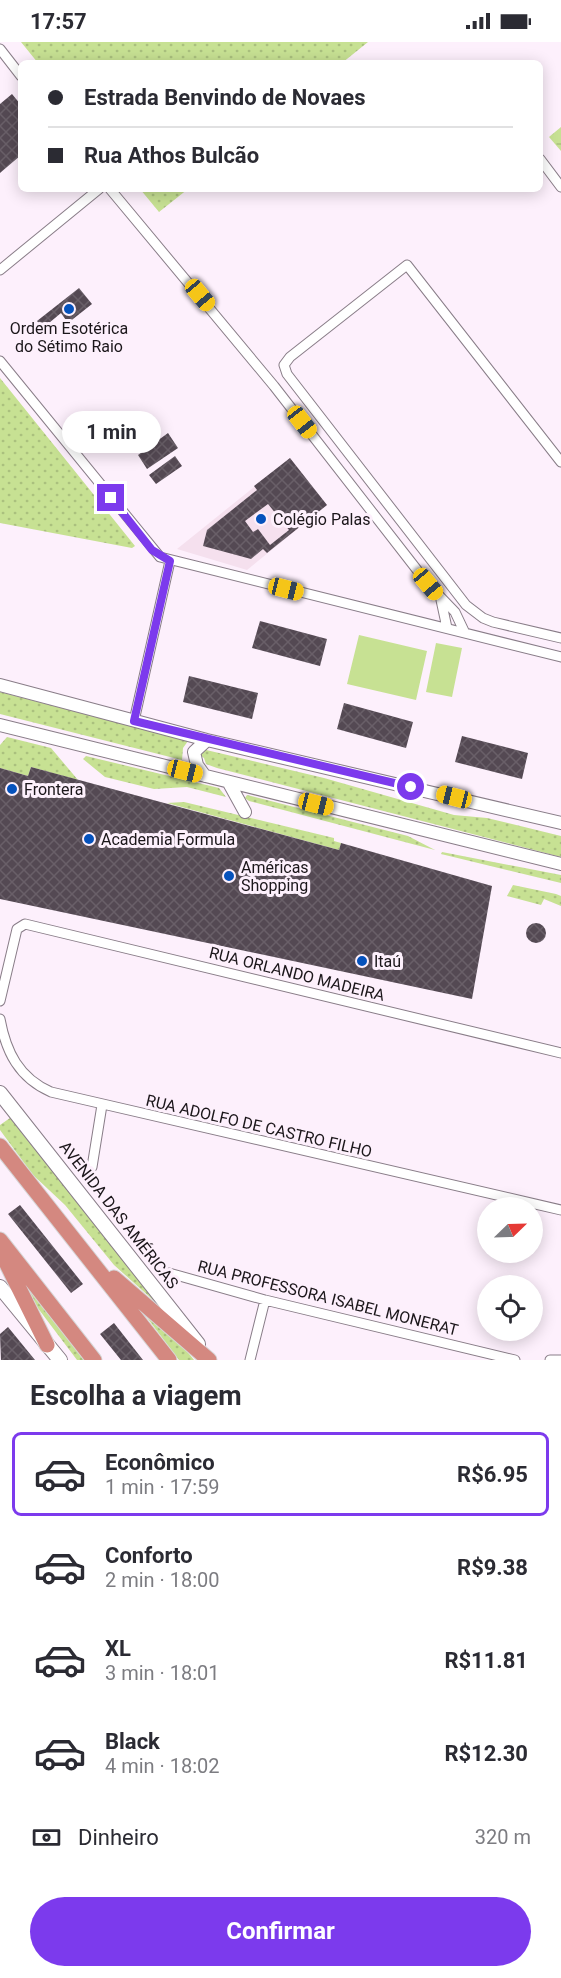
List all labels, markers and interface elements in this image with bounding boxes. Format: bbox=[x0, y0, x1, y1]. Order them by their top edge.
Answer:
text: 17:57 bbox=[30, 9, 87, 34]
text: Estrada Benvindo de Novaes bbox=[84, 85, 366, 110]
text: Rua Athos Bulcão bbox=[84, 143, 259, 168]
car bbox=[182, 275, 218, 315]
marker: Ordem Esotérica do Sétimo Raio bbox=[62, 302, 76, 316]
place label: Ordem Esotérica do Sétimo Raio bbox=[10, 319, 128, 356]
car bbox=[284, 402, 320, 442]
callout: 1 min bbox=[62, 411, 160, 453]
text: 1 min bbox=[86, 420, 137, 444]
route end bbox=[97, 484, 124, 511]
place label: Colégio Palas bbox=[273, 510, 370, 529]
marker: Colégio Palas bbox=[254, 512, 268, 526]
car bbox=[410, 564, 446, 604]
car bbox=[266, 576, 306, 602]
car bbox=[165, 758, 205, 784]
route start bbox=[397, 773, 424, 800]
place label: Frontera bbox=[24, 780, 83, 799]
marker: Frontera bbox=[5, 782, 19, 796]
car bbox=[434, 784, 474, 810]
car bbox=[296, 791, 336, 817]
place label: Academia Formula bbox=[101, 830, 235, 849]
marker: Academia Formula bbox=[82, 832, 96, 846]
place label: Américas Shopping bbox=[241, 858, 309, 895]
marker: Américas Shopping bbox=[222, 869, 236, 883]
street label: RUA ORLANDO MADEIRA bbox=[207, 943, 387, 1005]
place label: Itaú bbox=[374, 952, 401, 971]
marker: Itaú bbox=[355, 954, 369, 968]
street label: RUA ADOLFO DE CASTRO FILHO bbox=[144, 1091, 374, 1161]
street label: AVENIDA DAS AMÉRICAS bbox=[56, 1137, 182, 1293]
north arrow bbox=[477, 1197, 543, 1263]
map controls bbox=[477, 1197, 543, 1341]
street label: RUA PROFESSORA ISABEL MONERAT bbox=[196, 1256, 461, 1340]
button: locate bbox=[477, 1275, 543, 1341]
text: Escolha a viagem bbox=[30, 1380, 242, 1412]
icon: car bbox=[33, 1447, 87, 1501]
text: Econômico bbox=[105, 1450, 215, 1475]
text: R$6.95 bbox=[457, 1462, 528, 1487]
text: 1 min · 17:59 bbox=[105, 1475, 220, 1499]
icon: car bbox=[33, 1540, 87, 1594]
text: Conforto bbox=[105, 1543, 193, 1568]
text: R$9.38 bbox=[457, 1555, 528, 1580]
text: 2 min · 18:00 bbox=[105, 1568, 220, 1592]
icon: car bbox=[33, 1633, 87, 1687]
text: XL bbox=[105, 1636, 131, 1661]
text: R$11.81 bbox=[444, 1648, 528, 1673]
text: 3 min · 18:01 bbox=[105, 1661, 220, 1685]
icon: car bbox=[33, 1726, 87, 1780]
text: Black bbox=[105, 1729, 160, 1754]
text: R$12.30 bbox=[444, 1741, 528, 1766]
text: 4 min · 18:02 bbox=[105, 1754, 220, 1778]
icon: cash bbox=[30, 1821, 63, 1854]
text: Dinheiro bbox=[78, 1825, 159, 1850]
text: 320 m bbox=[475, 1825, 531, 1849]
button: Confirmar bbox=[30, 1897, 531, 1966]

